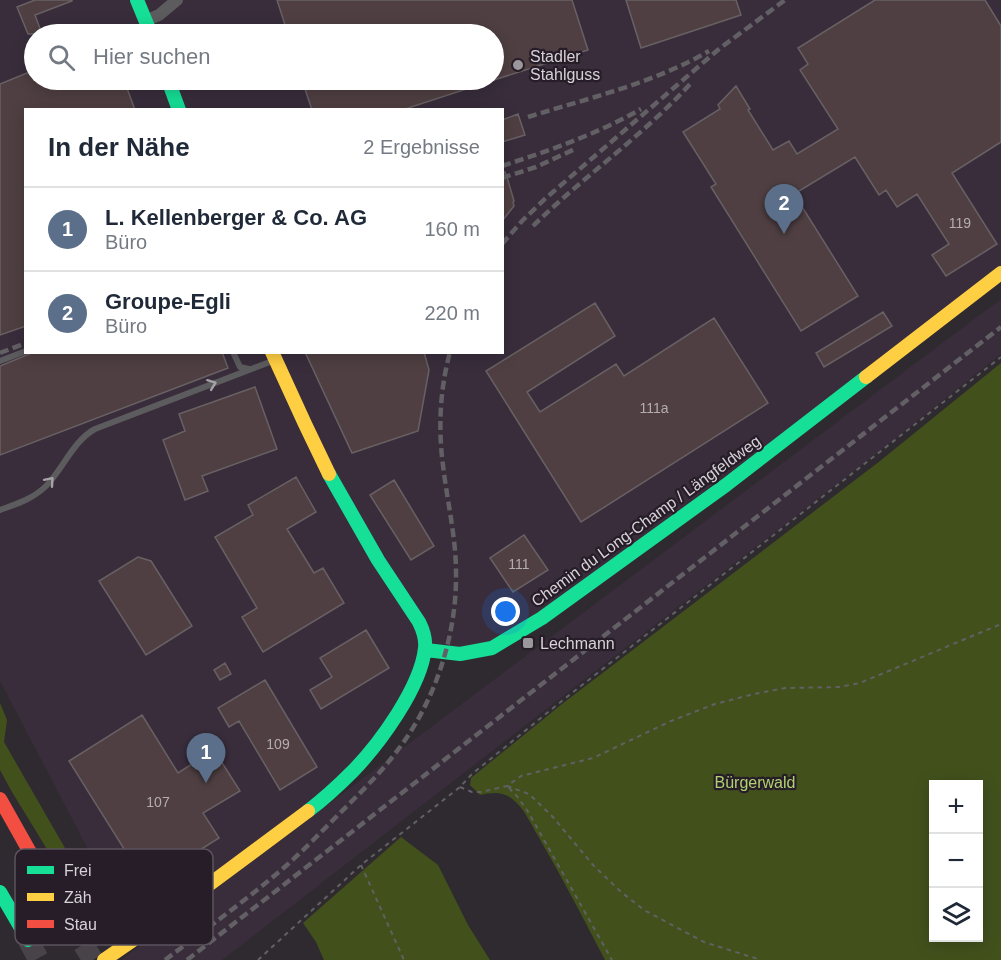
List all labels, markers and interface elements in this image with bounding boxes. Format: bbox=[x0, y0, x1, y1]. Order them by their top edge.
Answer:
search box bbox=[24, 24, 504, 90]
icon: search bbox=[45, 41, 78, 74]
text: Hier suchen bbox=[93, 44, 210, 69]
place label: Stadler Stahlguss bbox=[530, 48, 600, 83]
marker: Stadler Stahlguss bbox=[511, 58, 525, 72]
text: In der Nähe bbox=[48, 132, 190, 162]
text: 2 Ergebnisse bbox=[363, 136, 480, 158]
pin: 2 bbox=[764, 184, 804, 234]
text: L. Kellenberger & Co. AG bbox=[105, 205, 367, 230]
house number: 119 bbox=[949, 215, 971, 231]
text: 1 bbox=[62, 218, 73, 240]
text: 160 m bbox=[424, 218, 480, 240]
text: Büro bbox=[105, 231, 147, 253]
text: Groupe-Egli bbox=[105, 289, 231, 314]
text: 2 bbox=[62, 302, 73, 324]
text: 220 m bbox=[424, 302, 480, 324]
text: Büro bbox=[105, 315, 147, 337]
one-way arrow bbox=[206, 379, 217, 391]
house number: 111a bbox=[639, 400, 669, 416]
street label: Chemin du Long-Champ / Längfeldweg bbox=[528, 432, 764, 610]
one-way arrow bbox=[42, 477, 53, 488]
house number: 111 bbox=[508, 556, 530, 572]
your location bbox=[491, 597, 520, 626]
place label: Lechmann bbox=[540, 635, 615, 652]
marker: Lechmann bbox=[521, 636, 535, 650]
pin: 1 bbox=[186, 734, 226, 783]
house number: 109 bbox=[266, 736, 290, 752]
park label: Bürgerwald bbox=[715, 774, 795, 791]
map controls bbox=[929, 780, 983, 942]
button: + bbox=[929, 780, 983, 834]
house number: 107 bbox=[146, 794, 170, 810]
button: − bbox=[929, 834, 983, 888]
legend bbox=[15, 849, 213, 945]
text: Frei bbox=[64, 862, 92, 879]
button: layers bbox=[929, 888, 983, 942]
text: Zäh bbox=[64, 889, 92, 906]
text: Stau bbox=[64, 916, 97, 933]

